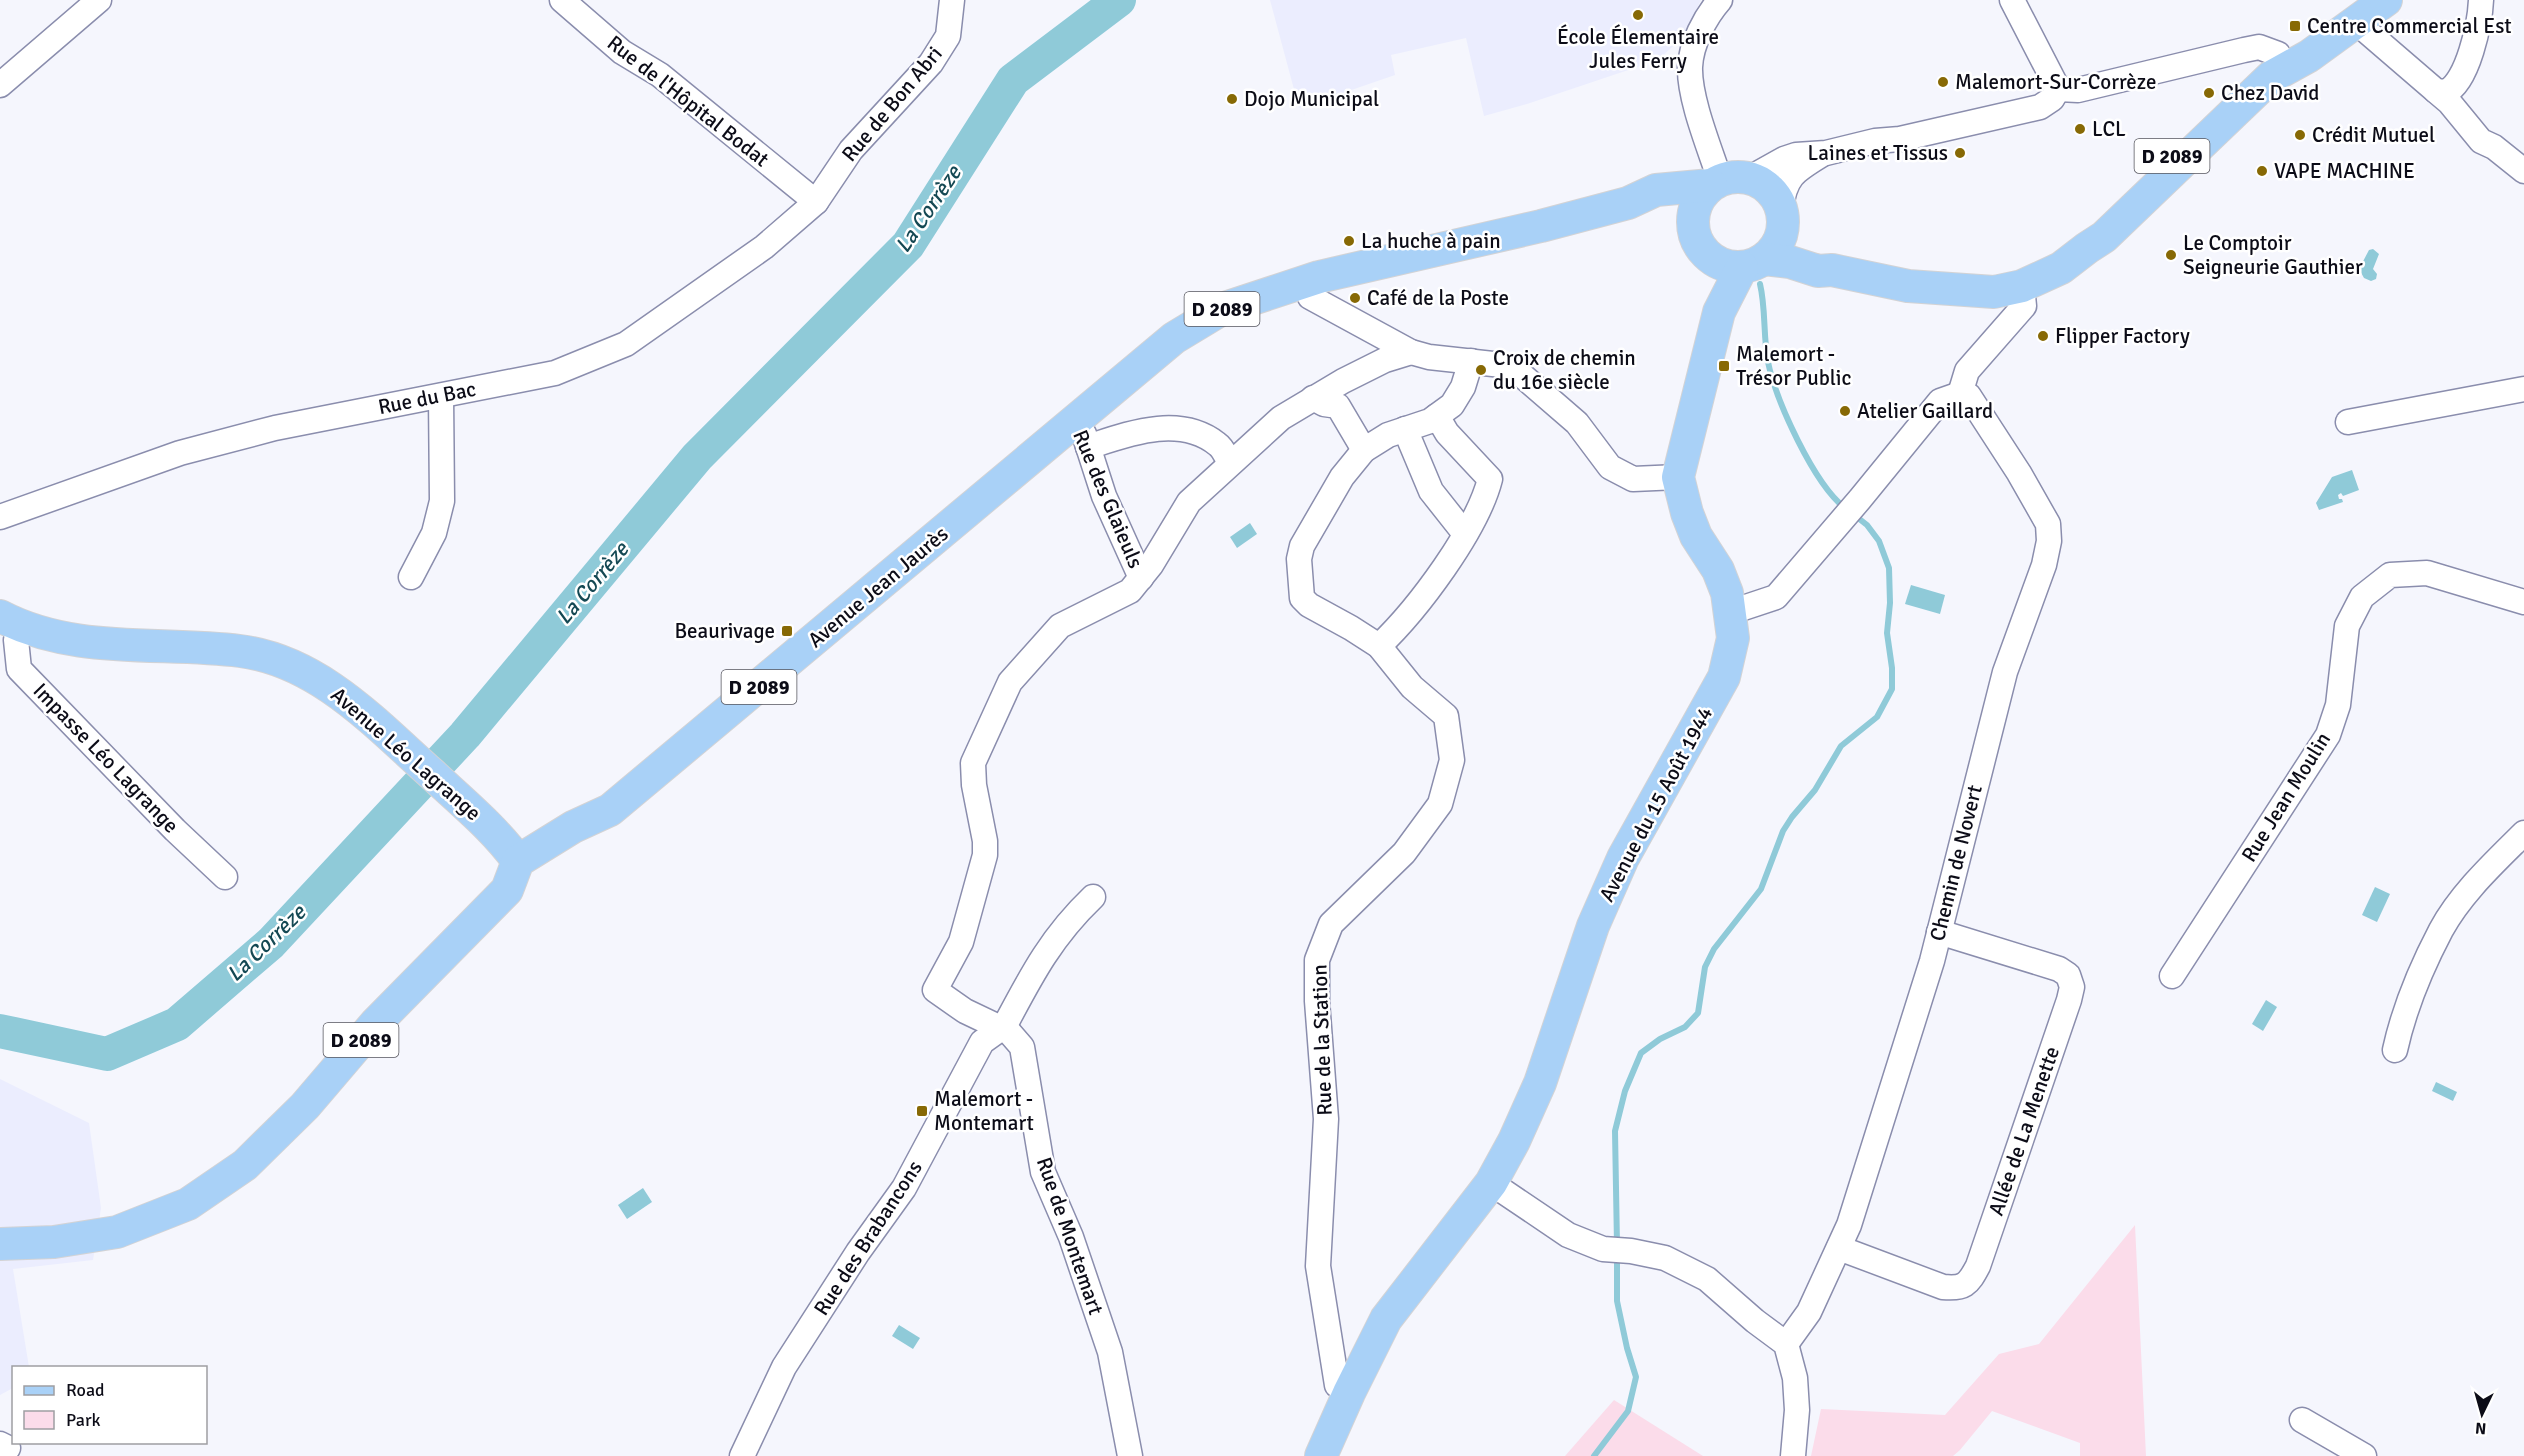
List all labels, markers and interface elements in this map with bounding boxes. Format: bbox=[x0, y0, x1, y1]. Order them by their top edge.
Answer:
marker: École Élementaire Jules Ferry bbox=[1631, 8, 1645, 22]
place label: Centre Commercial Est bbox=[2307, 13, 2512, 39]
marker: Centre Commercial Est bbox=[2288, 19, 2302, 33]
place label: École Élementaire Jules Ferry bbox=[1557, 24, 1719, 74]
street label: Rue de l'Hôpital Bodat bbox=[602, 30, 774, 172]
street label: Rue de Bon Abri bbox=[836, 41, 948, 167]
place label: Malemort-Sur-Corrèze bbox=[1955, 69, 2156, 95]
marker: Malemort-Sur-Corrèze bbox=[1936, 75, 1950, 89]
place label: Chez David bbox=[2221, 80, 2319, 106]
place label: Dojo Municipal bbox=[1244, 86, 1379, 112]
marker: Chez David bbox=[2202, 86, 2216, 100]
marker: Dojo Municipal bbox=[1225, 92, 1239, 106]
place label: LCL bbox=[2092, 116, 2126, 142]
marker: LCL bbox=[2073, 122, 2087, 136]
place label: Crédit Mutuel bbox=[2312, 122, 2435, 148]
marker: Crédit Mutuel bbox=[2293, 128, 2307, 142]
road number: D 2089 bbox=[2134, 139, 2210, 173]
place label: Laines et Tissus bbox=[1808, 140, 1948, 166]
marker: Laines et Tissus bbox=[1953, 146, 1967, 160]
place label: VAPE MACHINE bbox=[2274, 158, 2415, 184]
water label: La Corrèze bbox=[889, 160, 967, 258]
marker: VAPE MACHINE bbox=[2255, 164, 2269, 178]
place label: La huche à pain bbox=[1361, 228, 1501, 254]
place label: Le Comptoir Seigneurie Gauthier bbox=[2183, 230, 2363, 280]
marker: La huche à pain bbox=[1342, 234, 1356, 248]
marker: Le Comptoir Seigneurie Gauthier bbox=[2164, 248, 2178, 262]
place label: Café de la Poste bbox=[1367, 285, 1509, 311]
marker: Café de la Poste bbox=[1348, 291, 1362, 305]
road number: D 2089 bbox=[1184, 292, 1260, 326]
place label: Flipper Factory bbox=[2055, 323, 2190, 349]
marker: Flipper Factory bbox=[2036, 329, 2050, 343]
place label: Malemort - Trésor Public bbox=[1736, 341, 1852, 391]
place label: Croix de chemin du 16e siècle bbox=[1493, 345, 1636, 395]
marker: Malemort - Trésor Public bbox=[1717, 359, 1731, 373]
marker: Croix de chemin du 16e siècle bbox=[1474, 363, 1488, 377]
street label: Rue du Bac bbox=[376, 376, 478, 420]
place label: Atelier Gaillard bbox=[1857, 398, 1993, 424]
marker: Atelier Gaillard bbox=[1838, 404, 1852, 418]
street label: Rue des Glaieuls bbox=[1067, 426, 1149, 572]
street label: Avenue Jean Jaurès bbox=[803, 521, 953, 653]
water label: La Corrèze bbox=[550, 536, 635, 630]
place label: Beaurivage bbox=[674, 618, 775, 644]
marker: Beaurivage bbox=[780, 624, 794, 638]
road number: D 2089 bbox=[722, 670, 796, 704]
street label: Impasse Léo Lagrange bbox=[28, 678, 184, 838]
street label: Avenue Léo Lagrange bbox=[326, 682, 486, 826]
street label: Avenue du 15 Août 1944 bbox=[1594, 702, 1718, 906]
street label: Rue Jean Moulin bbox=[2236, 727, 2336, 867]
street label: Chemin de Novert bbox=[1924, 782, 1988, 944]
water label: La Corrèze bbox=[221, 898, 312, 987]
street label: Rue de la Station bbox=[1306, 964, 1338, 1116]
road number: D 2089 bbox=[324, 1023, 398, 1057]
street label: Allée de La Menette bbox=[1983, 1043, 2065, 1219]
place label: Malemort - Montemart bbox=[934, 1086, 1034, 1136]
marker: Malemort - Montemart bbox=[915, 1104, 929, 1118]
street label: Rue de Montemart bbox=[1031, 1154, 1109, 1318]
street label: Rue des Brabancons bbox=[808, 1156, 928, 1320]
legend bbox=[12, 1366, 207, 1444]
text: Road bbox=[66, 1379, 105, 1401]
north arrow bbox=[2452, 1384, 2512, 1444]
text: Park bbox=[66, 1409, 101, 1431]
text: N bbox=[2474, 1417, 2487, 1438]

